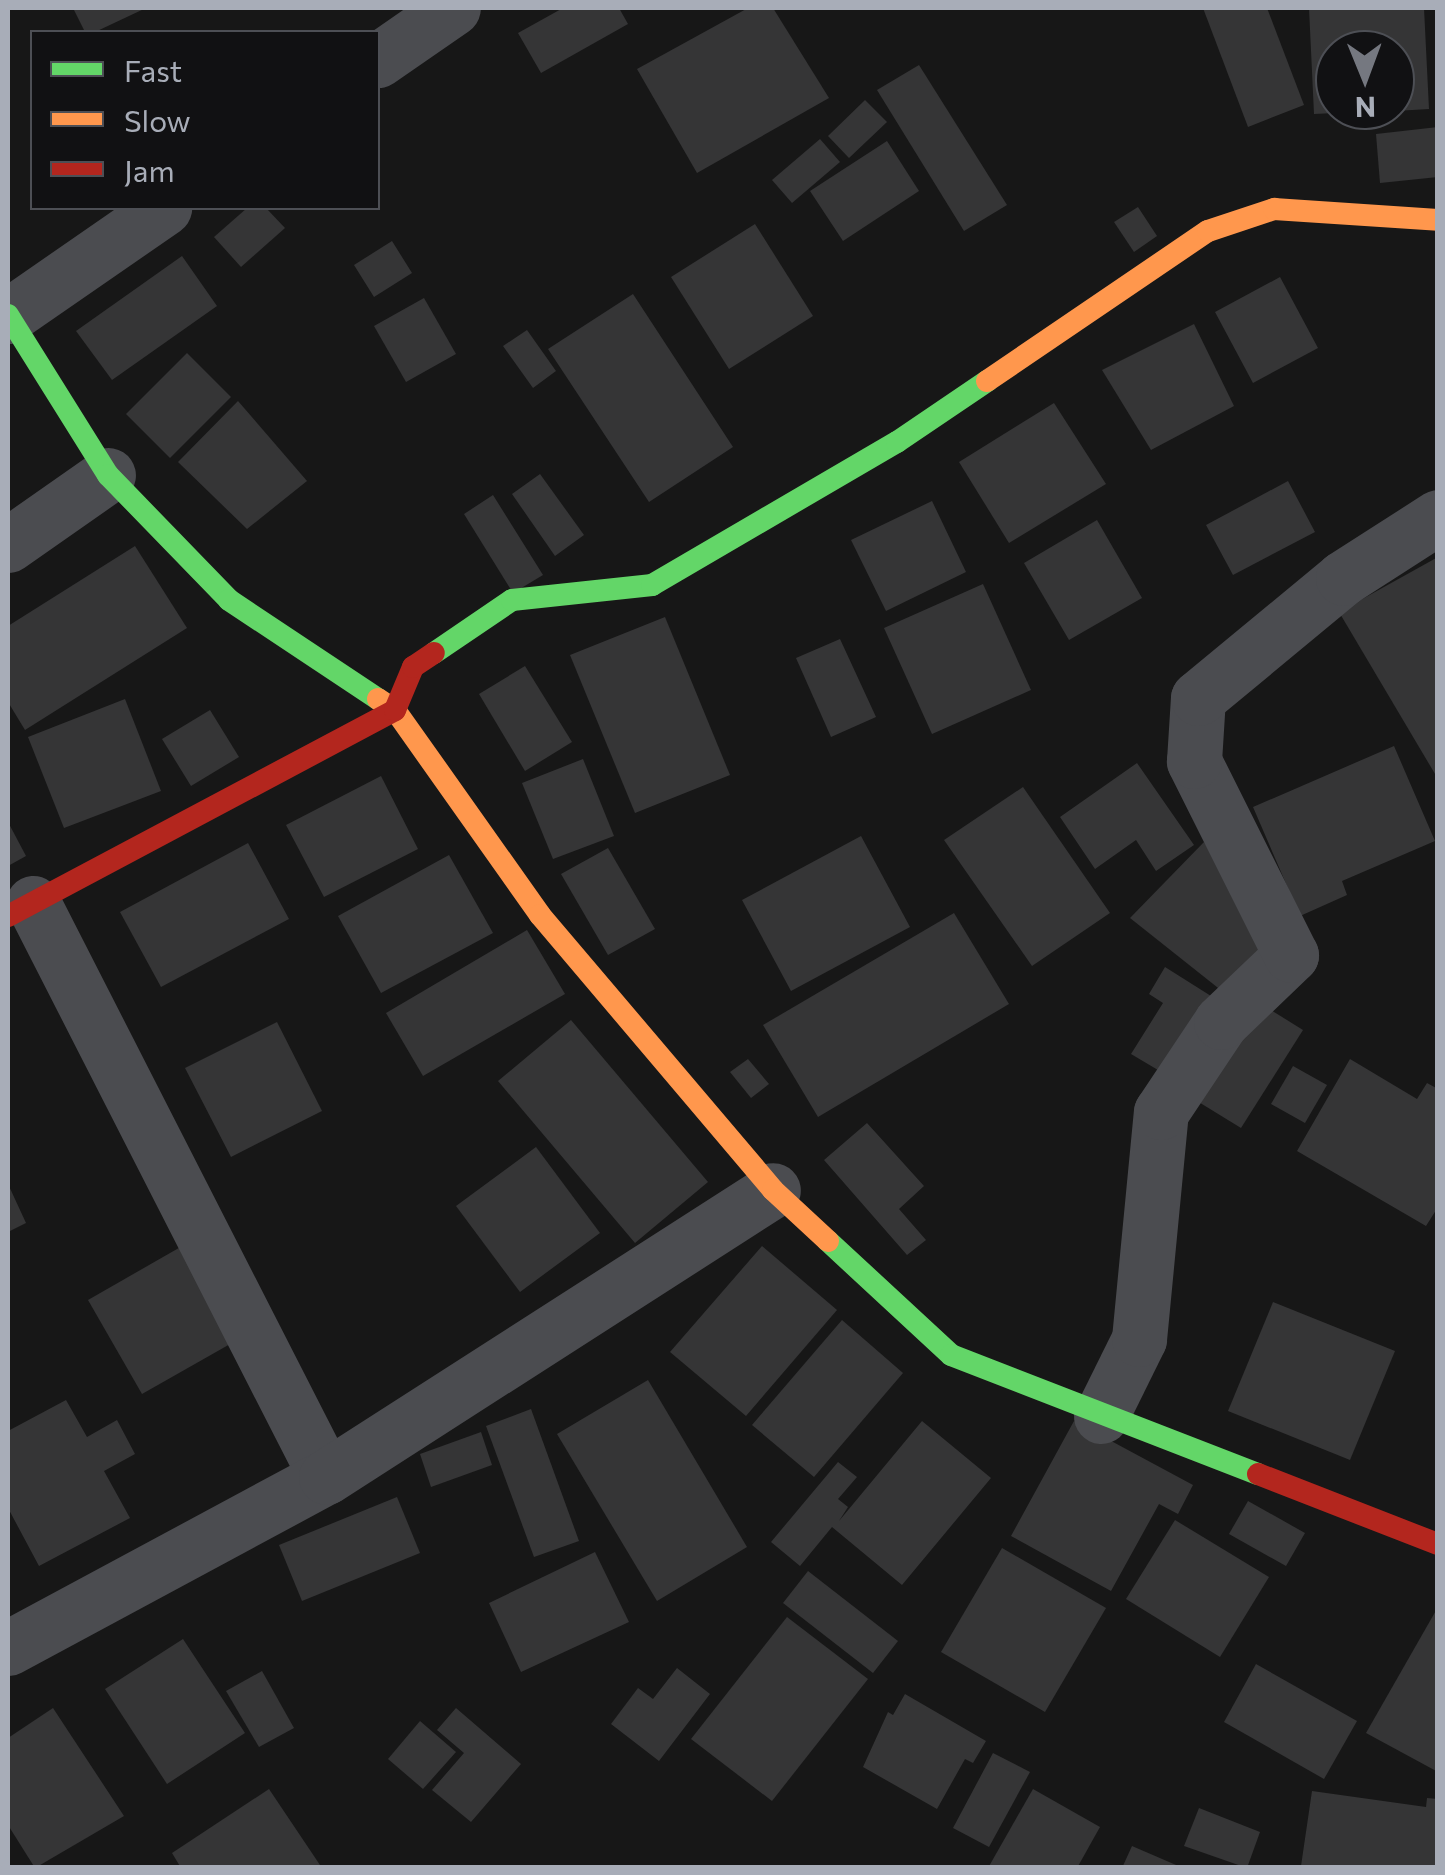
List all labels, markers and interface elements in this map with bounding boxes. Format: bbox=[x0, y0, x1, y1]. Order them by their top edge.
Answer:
legend bbox=[30, 30, 380, 210]
north arrow bbox=[1315, 30, 1415, 130]
text: Fast bbox=[124, 51, 182, 88]
text: N bbox=[1355, 91, 1376, 125]
text: Slow bbox=[124, 101, 191, 138]
text: Jam bbox=[124, 151, 175, 188]

